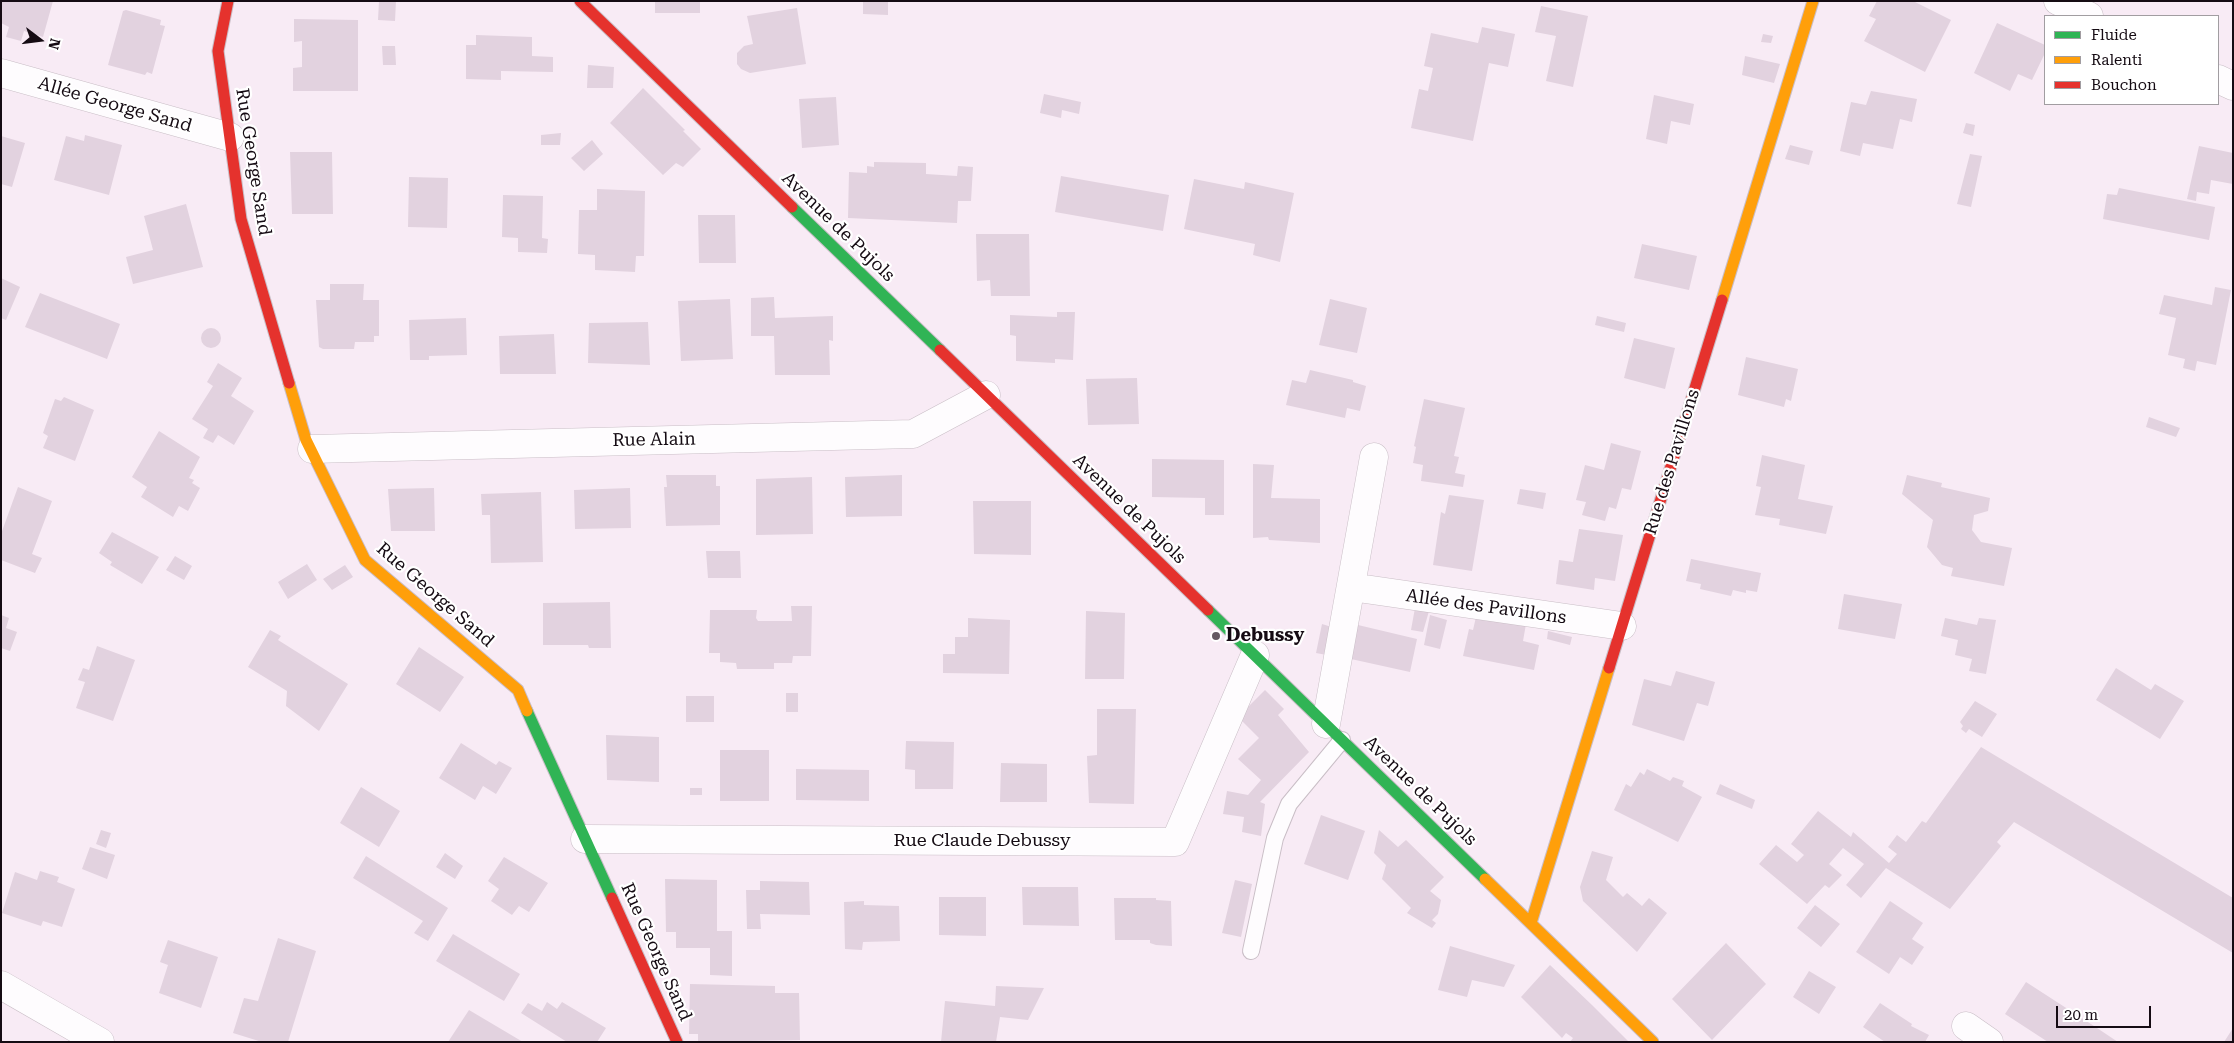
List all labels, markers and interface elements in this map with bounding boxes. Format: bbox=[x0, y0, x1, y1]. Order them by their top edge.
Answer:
north arrow bbox=[15, 15, 65, 65]
legend bbox=[2044, 15, 2219, 105]
text: Fluide bbox=[2091, 26, 2137, 44]
text: N bbox=[45, 37, 64, 51]
text: Ralenti bbox=[2091, 51, 2142, 69]
street label: Allée George Sand bbox=[35, 73, 195, 137]
text: Bouchon bbox=[2091, 76, 2157, 94]
street label: Rue George Sand bbox=[231, 87, 275, 237]
street label: Avenue de Pujols bbox=[777, 168, 899, 286]
street label: Rue des Pavillons bbox=[1640, 387, 1704, 537]
street label: Rue Alain bbox=[612, 428, 696, 452]
street label: Avenue de Pujols bbox=[1068, 450, 1190, 568]
street label: Rue George Sand bbox=[372, 538, 498, 652]
street label: Allée des Pavillons bbox=[1404, 585, 1568, 629]
place label: Debussy bbox=[1226, 625, 1304, 647]
marker: Debussy bbox=[1210, 630, 1222, 642]
street label: Avenue de Pujols bbox=[1359, 732, 1481, 850]
street label: Rue Claude Debussy bbox=[893, 830, 1071, 852]
street label: Rue George Sand bbox=[616, 880, 696, 1024]
scale bar bbox=[2059, 996, 2154, 1028]
text: 20 m bbox=[2064, 1006, 2098, 1024]

